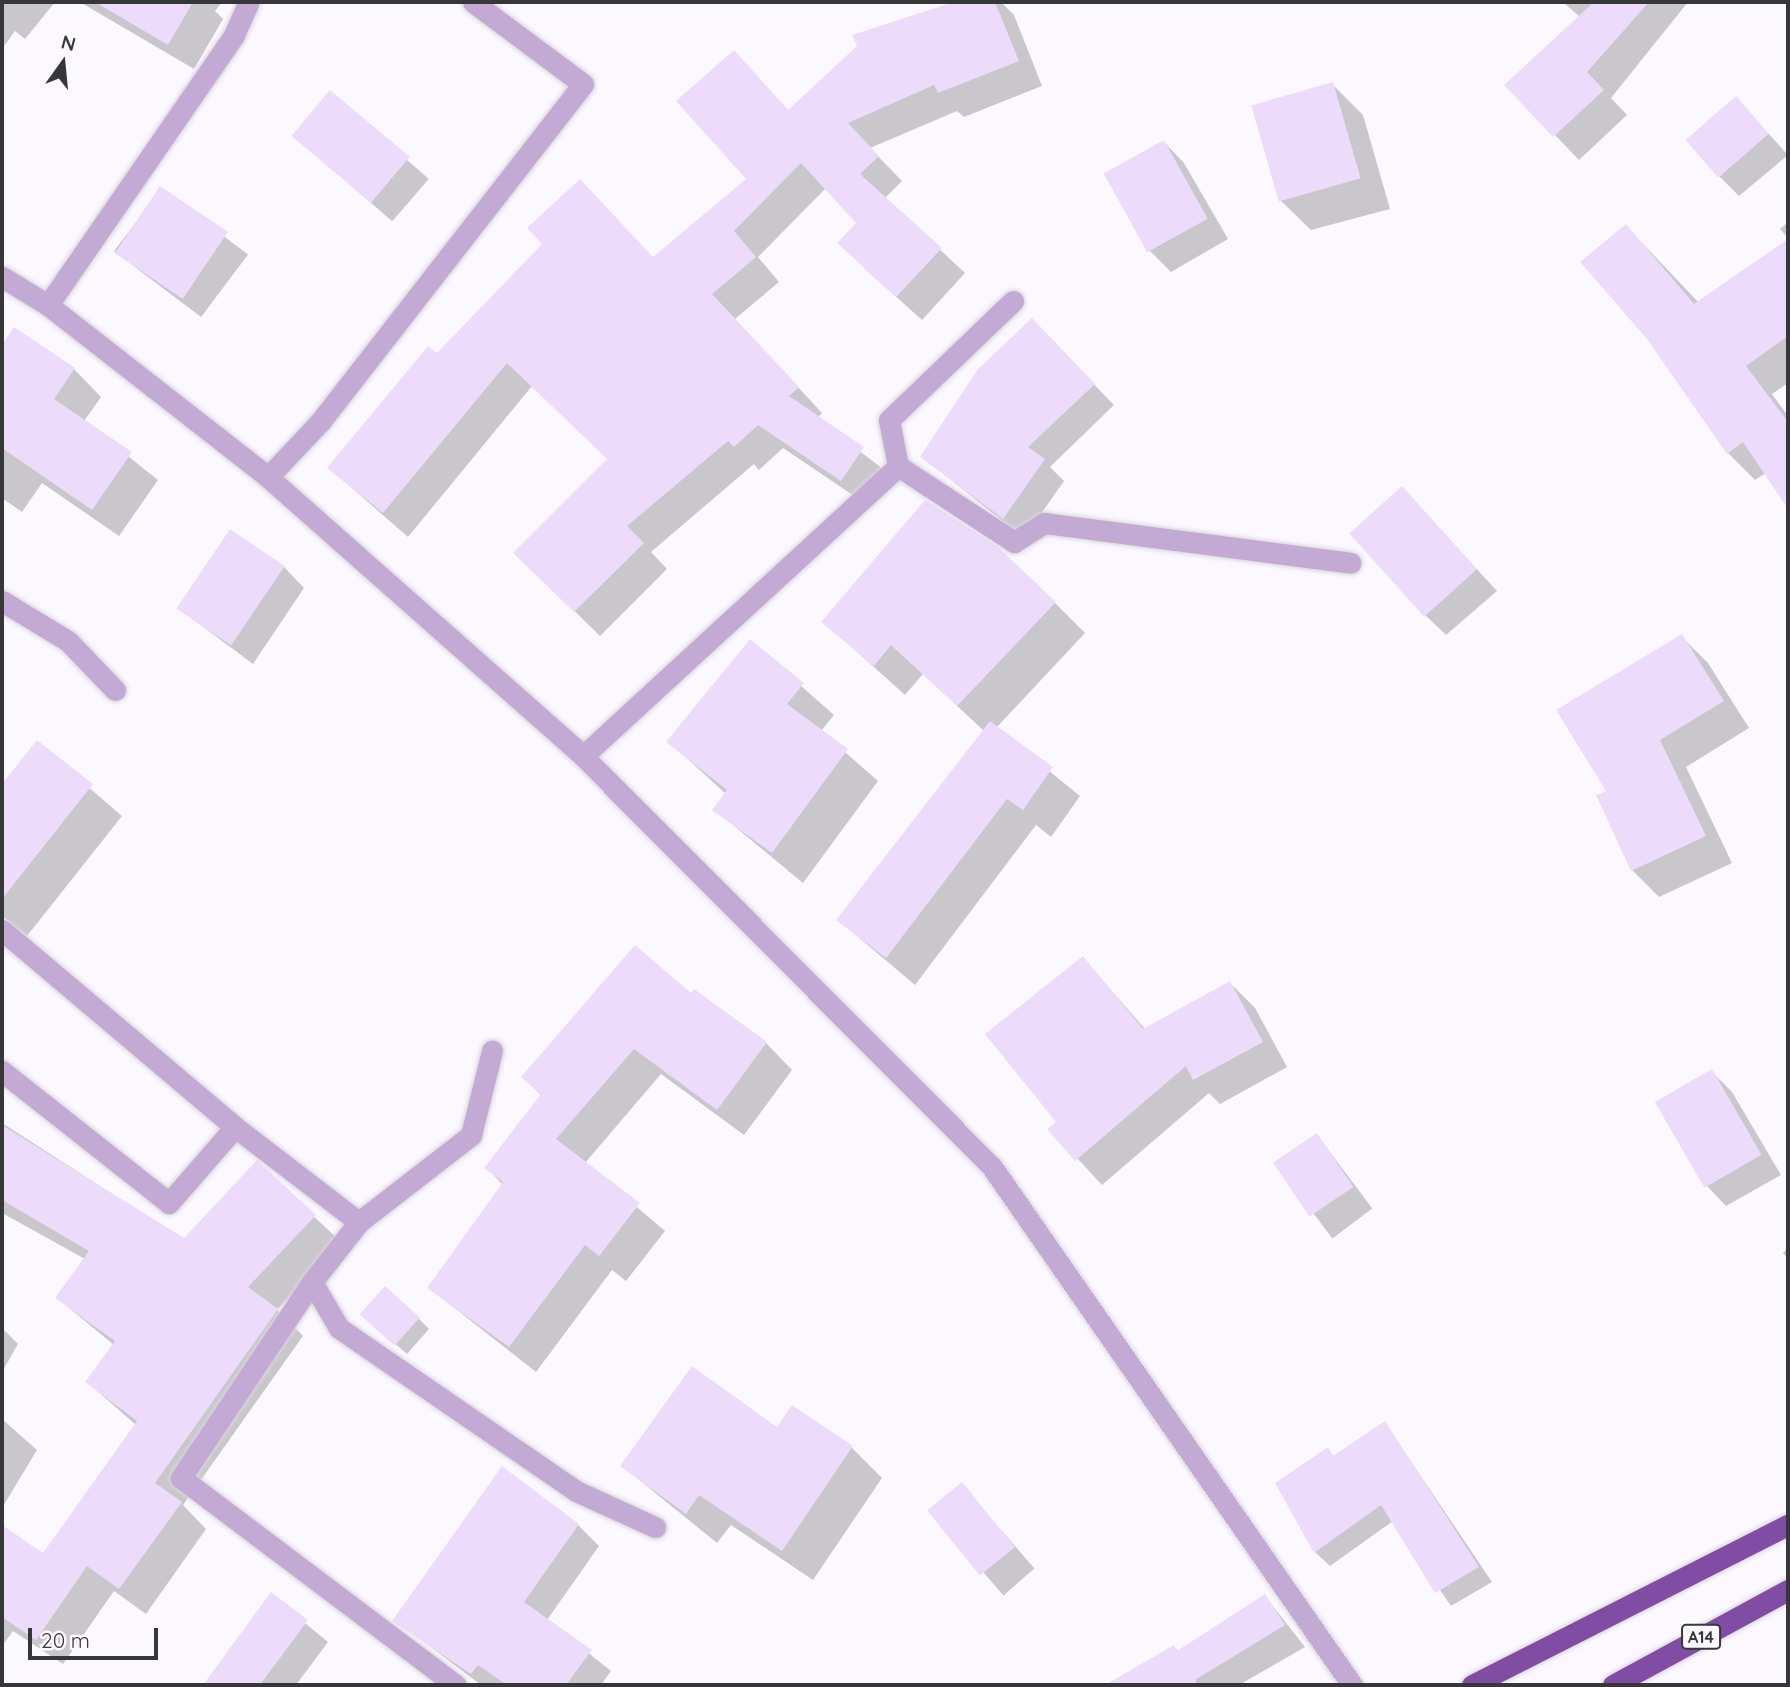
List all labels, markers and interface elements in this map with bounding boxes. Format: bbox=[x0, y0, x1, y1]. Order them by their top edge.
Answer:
north arrow bbox=[28, 28, 98, 98]
text: N bbox=[59, 29, 78, 56]
scale bar bbox=[32, 1614, 161, 1658]
road number: A14 bbox=[1680, 1624, 1722, 1650]
text: 20 m bbox=[41, 1627, 90, 1653]

